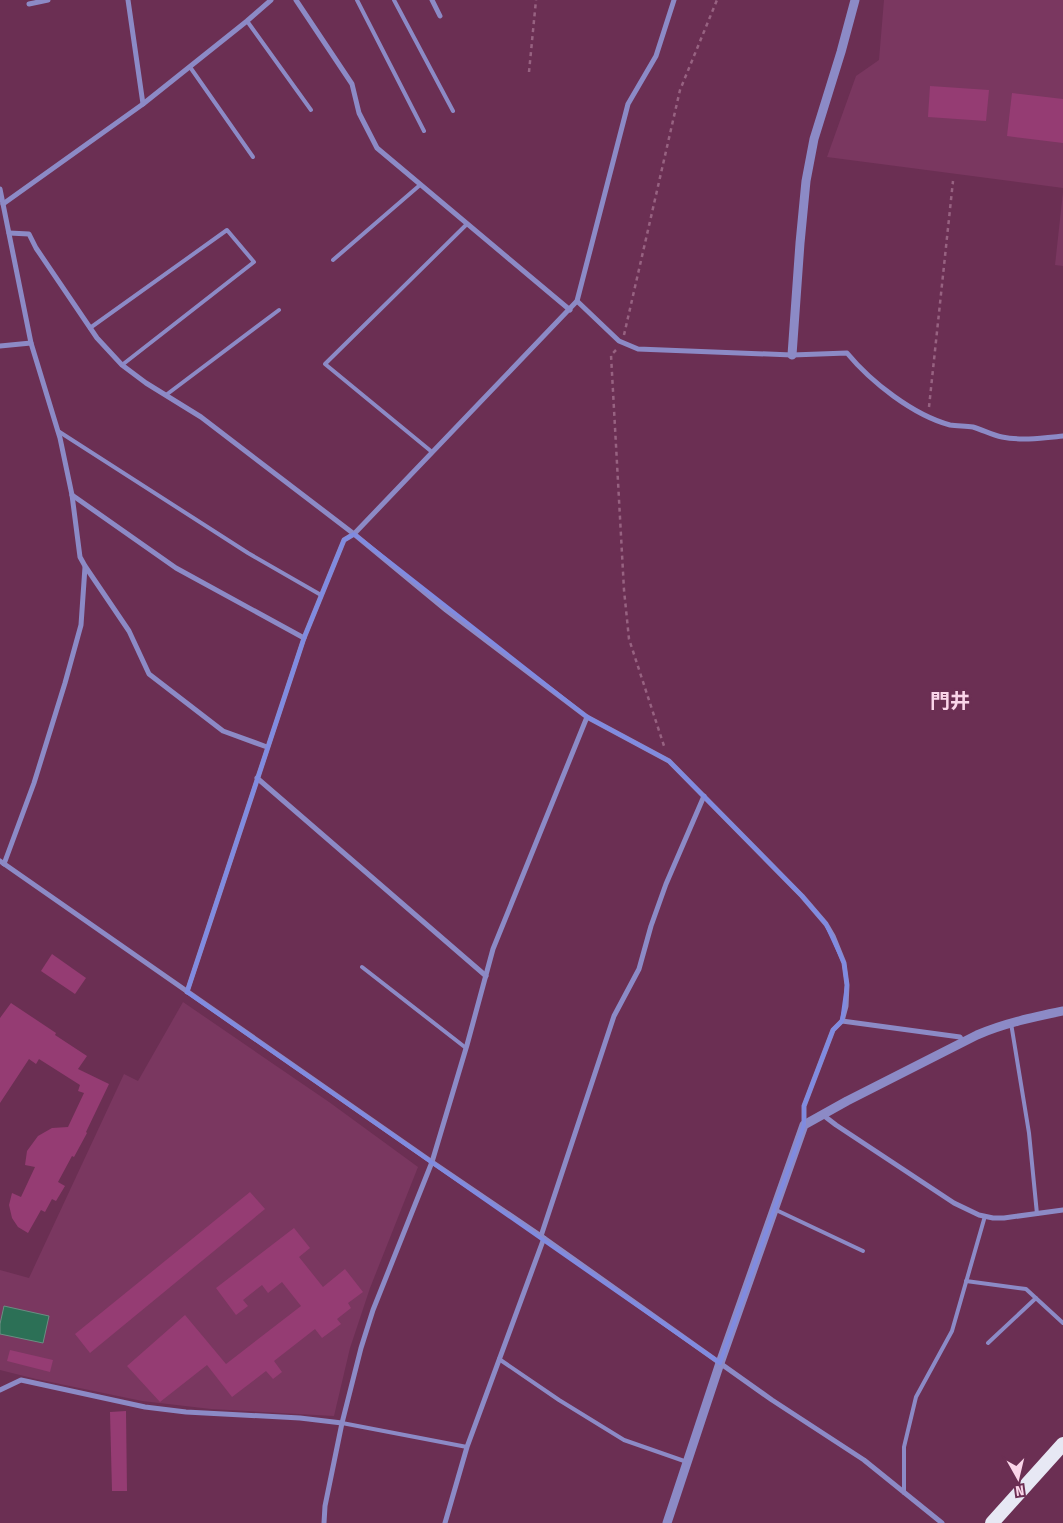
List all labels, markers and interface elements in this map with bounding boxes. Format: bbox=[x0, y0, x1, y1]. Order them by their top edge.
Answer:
district label: 門井 bbox=[930, 689, 970, 713]
north arrow bbox=[993, 1453, 1043, 1503]
text: N bbox=[1014, 1481, 1025, 1499]

